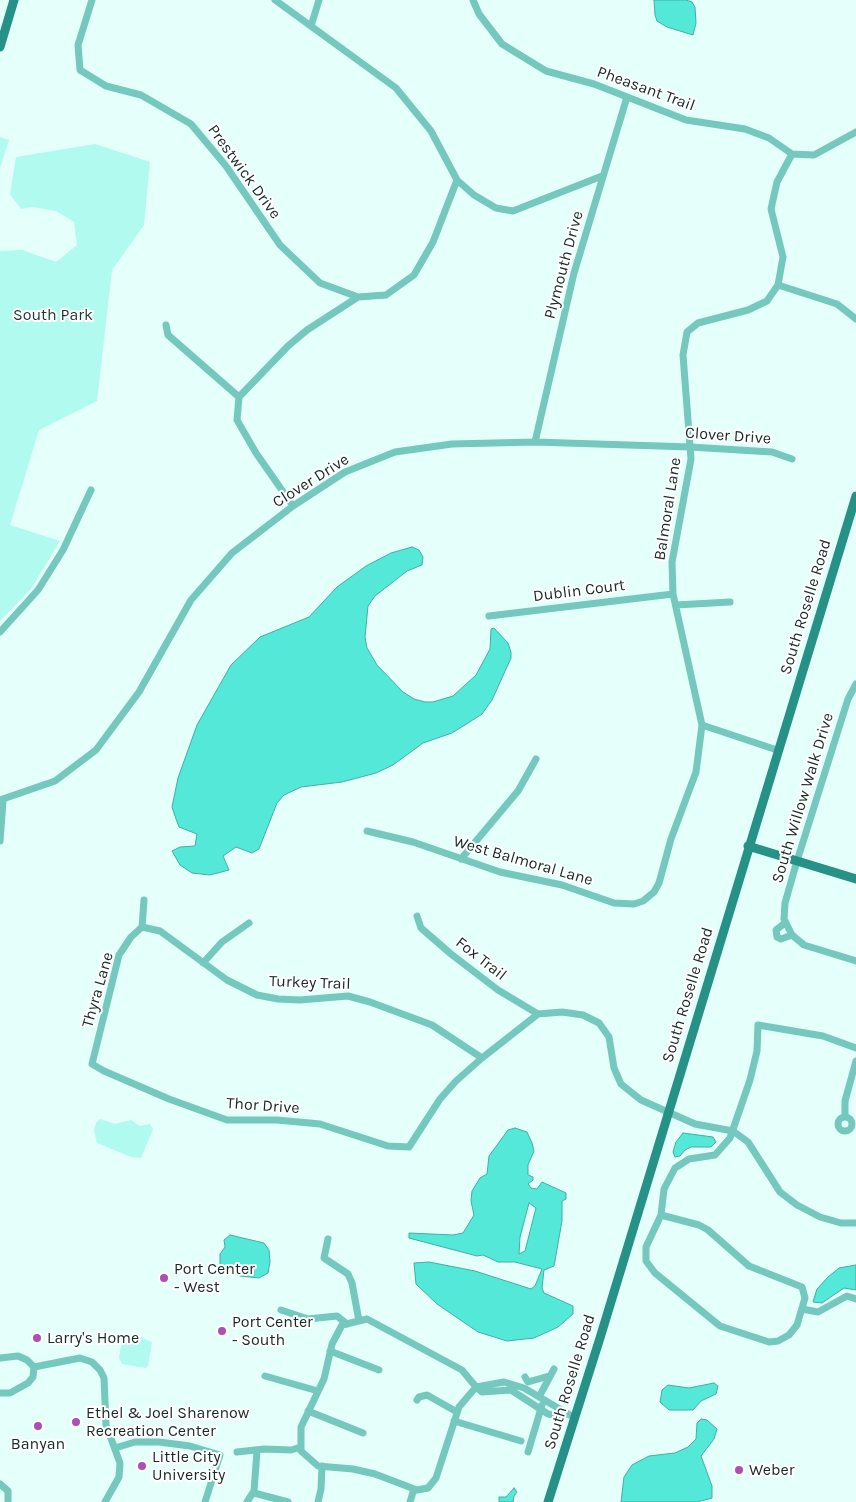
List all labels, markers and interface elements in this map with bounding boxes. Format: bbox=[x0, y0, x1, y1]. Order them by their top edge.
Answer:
street label: Pheasant Trail bbox=[594, 62, 698, 116]
street label: Prestwick Drive bbox=[203, 121, 285, 223]
street label: Plymouth Drive bbox=[540, 209, 588, 321]
park label: South Park bbox=[13, 305, 93, 325]
street label: Clover Drive bbox=[684, 423, 772, 449]
street label: Clover Drive bbox=[269, 450, 353, 512]
street label: Balmoral Lane bbox=[650, 456, 686, 562]
street label: South Roselle Road bbox=[776, 537, 836, 677]
street label: Dublin Court bbox=[532, 576, 626, 606]
street label: South Willow Walk Drive bbox=[768, 711, 838, 885]
street label: West Balmoral Lane bbox=[451, 832, 595, 890]
street label: South Roselle Road bbox=[658, 925, 718, 1065]
street label: Fox Trail bbox=[452, 933, 510, 985]
street label: Thyra Lane bbox=[78, 950, 118, 1030]
street label: Turkey Trail bbox=[269, 972, 351, 994]
street label: Thor Drive bbox=[226, 1094, 300, 1118]
place label: Port Center - West bbox=[174, 1259, 255, 1297]
marker: Port Center - West bbox=[158, 1272, 170, 1284]
place label: Port Center - South bbox=[232, 1312, 313, 1350]
street label: South Roselle Road bbox=[540, 1312, 600, 1452]
marker: Port Center - South bbox=[216, 1325, 228, 1337]
place label: Larry's Home bbox=[47, 1328, 139, 1348]
marker: Larry's Home bbox=[31, 1332, 43, 1344]
place label: Ethel & Joel Sharenow Recreation Center bbox=[86, 1403, 249, 1441]
marker: Ethel & Joel Sharenow Recreation Center bbox=[70, 1416, 82, 1428]
marker: Banyan bbox=[32, 1420, 44, 1432]
place label: Banyan bbox=[11, 1434, 65, 1454]
place label: Little City University bbox=[152, 1447, 226, 1485]
marker: Little City University bbox=[136, 1460, 148, 1472]
place label: Weber bbox=[749, 1460, 794, 1480]
marker: Weber bbox=[733, 1464, 745, 1476]

